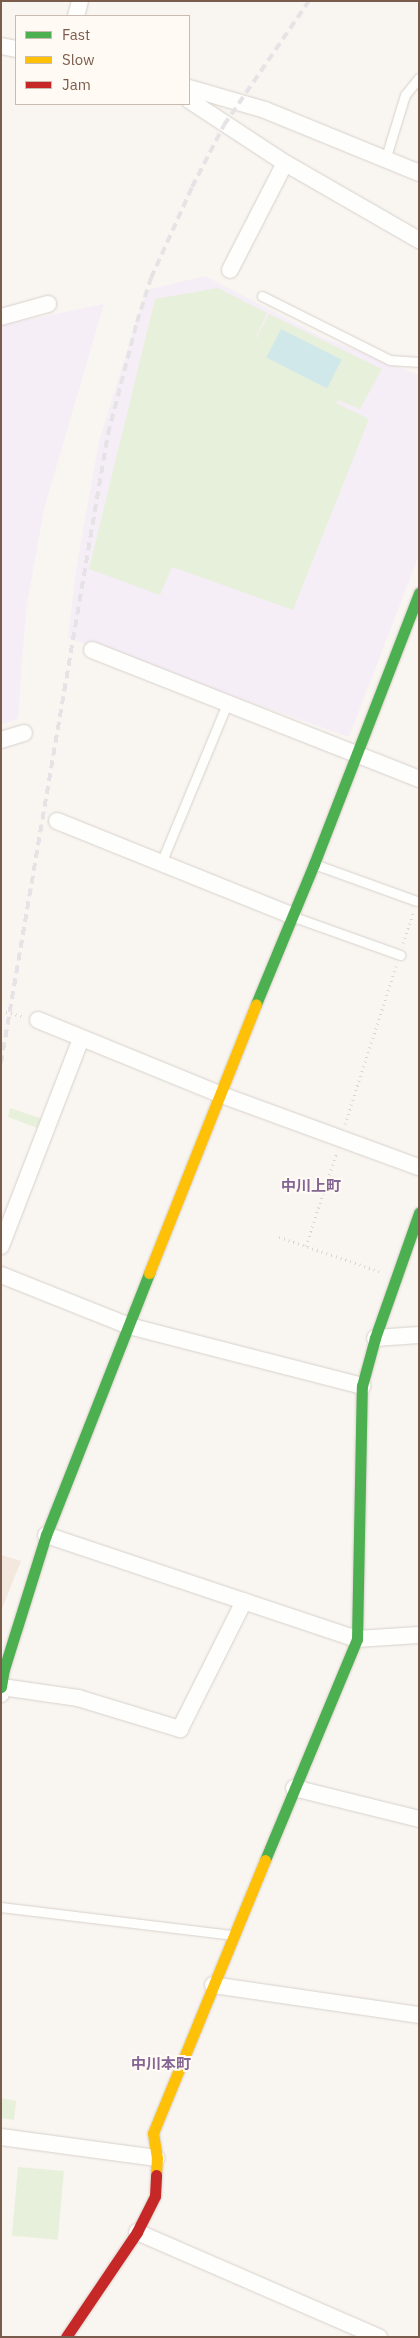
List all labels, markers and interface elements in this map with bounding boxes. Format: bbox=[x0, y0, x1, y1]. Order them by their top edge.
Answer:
legend bbox=[15, 15, 190, 105]
text: Fast bbox=[62, 25, 90, 44]
text: Slow bbox=[62, 50, 95, 69]
text: Jam bbox=[62, 75, 91, 94]
district label: 中川上町 bbox=[281, 1177, 341, 1195]
district label: 中川本町 bbox=[131, 2055, 191, 2073]

